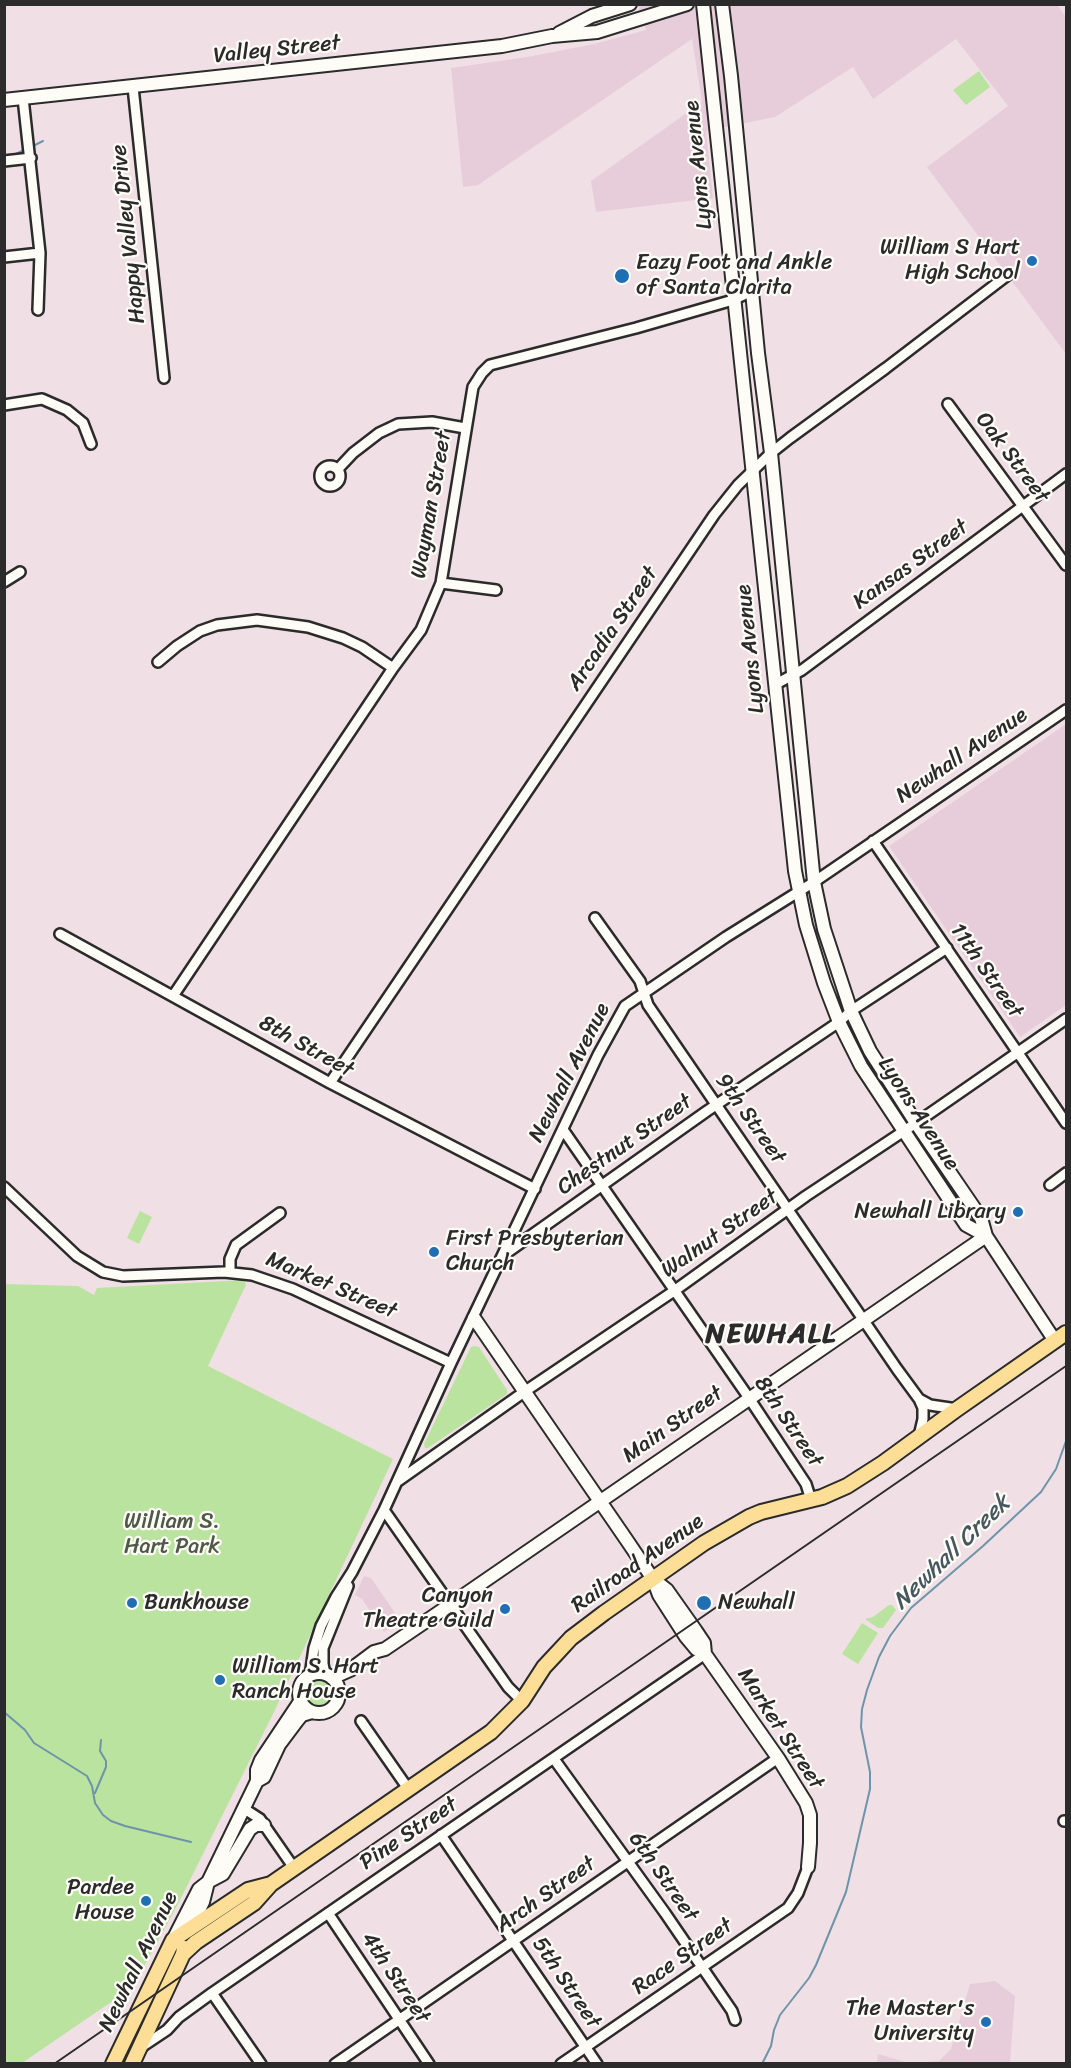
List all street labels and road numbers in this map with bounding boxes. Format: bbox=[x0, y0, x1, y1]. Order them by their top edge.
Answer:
street label: Valley Street bbox=[212, 30, 342, 70]
street label: Lyons Avenue bbox=[679, 99, 719, 231]
street label: Happy Valley Drive bbox=[106, 143, 152, 325]
street label: Oak Street bbox=[969, 407, 1055, 509]
street label: Wayman Street bbox=[406, 429, 458, 581]
street label: Kansas Street bbox=[848, 514, 974, 616]
street label: Arcadia Street bbox=[562, 562, 664, 696]
street label: Lyons Avenue bbox=[731, 583, 771, 715]
street label: Newhall Avenue bbox=[891, 702, 1033, 810]
street label: 11th Street bbox=[944, 919, 1028, 1023]
street label: Newhall Avenue bbox=[524, 999, 616, 1147]
street label: 8th Street bbox=[254, 1010, 358, 1084]
street label: Lyons Avenue bbox=[872, 1052, 964, 1176]
street label: 9th Street bbox=[709, 1069, 791, 1169]
street label: Chestnut Street bbox=[553, 1089, 697, 1201]
street label: Walnut Street bbox=[657, 1184, 783, 1284]
street label: Market Street bbox=[262, 1247, 400, 1325]
street label: 8th Street bbox=[748, 1371, 828, 1473]
street label: Main Street bbox=[618, 1381, 728, 1469]
street label: Railroad Avenue bbox=[567, 1509, 709, 1619]
street label: Market Street bbox=[731, 1663, 829, 1795]
street label: Pine Street bbox=[355, 1792, 463, 1876]
street label: 6th Street bbox=[623, 1827, 703, 1927]
street label: Arch Street bbox=[491, 1851, 601, 1939]
street label: Newhall Avenue bbox=[94, 1888, 184, 2036]
street label: Race Street bbox=[628, 1913, 738, 2001]
street label: 4th Street bbox=[355, 1927, 435, 2029]
street label: 5th Street bbox=[526, 1932, 606, 2034]

